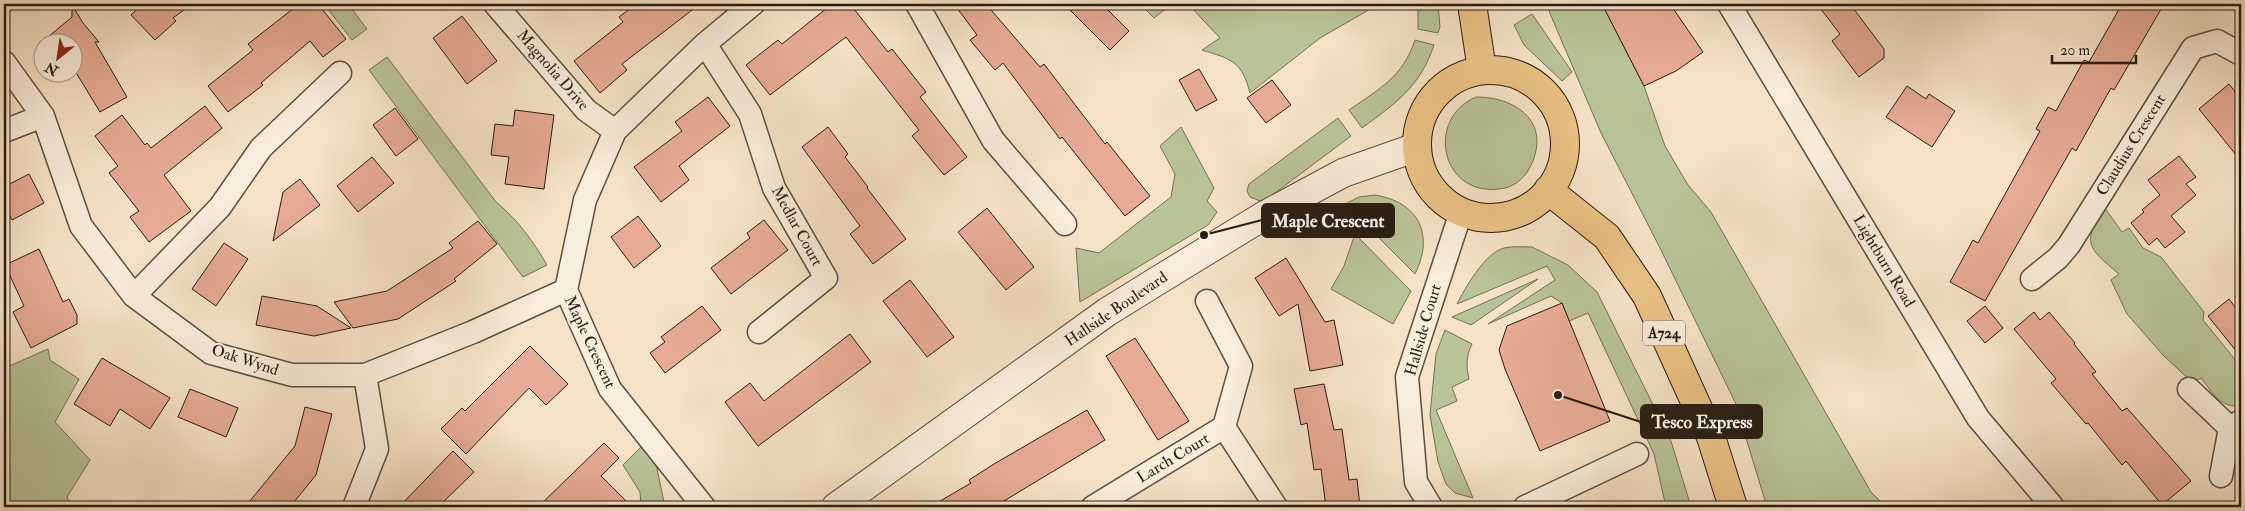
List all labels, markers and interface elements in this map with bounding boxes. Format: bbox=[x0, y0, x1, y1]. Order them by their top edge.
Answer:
street label: Magnolia Drive bbox=[512, 25, 594, 115]
north arrow bbox=[32, 32, 82, 82]
scale bar bbox=[2052, 32, 2136, 64]
text: 20 m bbox=[2060, 41, 2090, 60]
text: N bbox=[42, 58, 62, 80]
street label: Claudius Crescent bbox=[2092, 91, 2170, 199]
street label: Medlar Court bbox=[767, 182, 827, 270]
callout: Maple Crescent bbox=[1262, 204, 1394, 237]
text: Maple Crescent bbox=[1271, 210, 1385, 233]
street label: Lightburn Road bbox=[1849, 211, 1919, 311]
street label: Hallside Boulevard bbox=[1061, 267, 1171, 351]
street label: Hallside Court bbox=[1400, 282, 1446, 378]
street label: Maple Crescent bbox=[559, 292, 620, 392]
road number: A724 bbox=[1643, 320, 1685, 346]
street label: Oak Wynd bbox=[209, 340, 281, 380]
callout: Tesco Express bbox=[1641, 405, 1762, 438]
text: Tesco Express bbox=[1651, 411, 1752, 434]
street label: Larch Court bbox=[1133, 429, 1213, 487]

